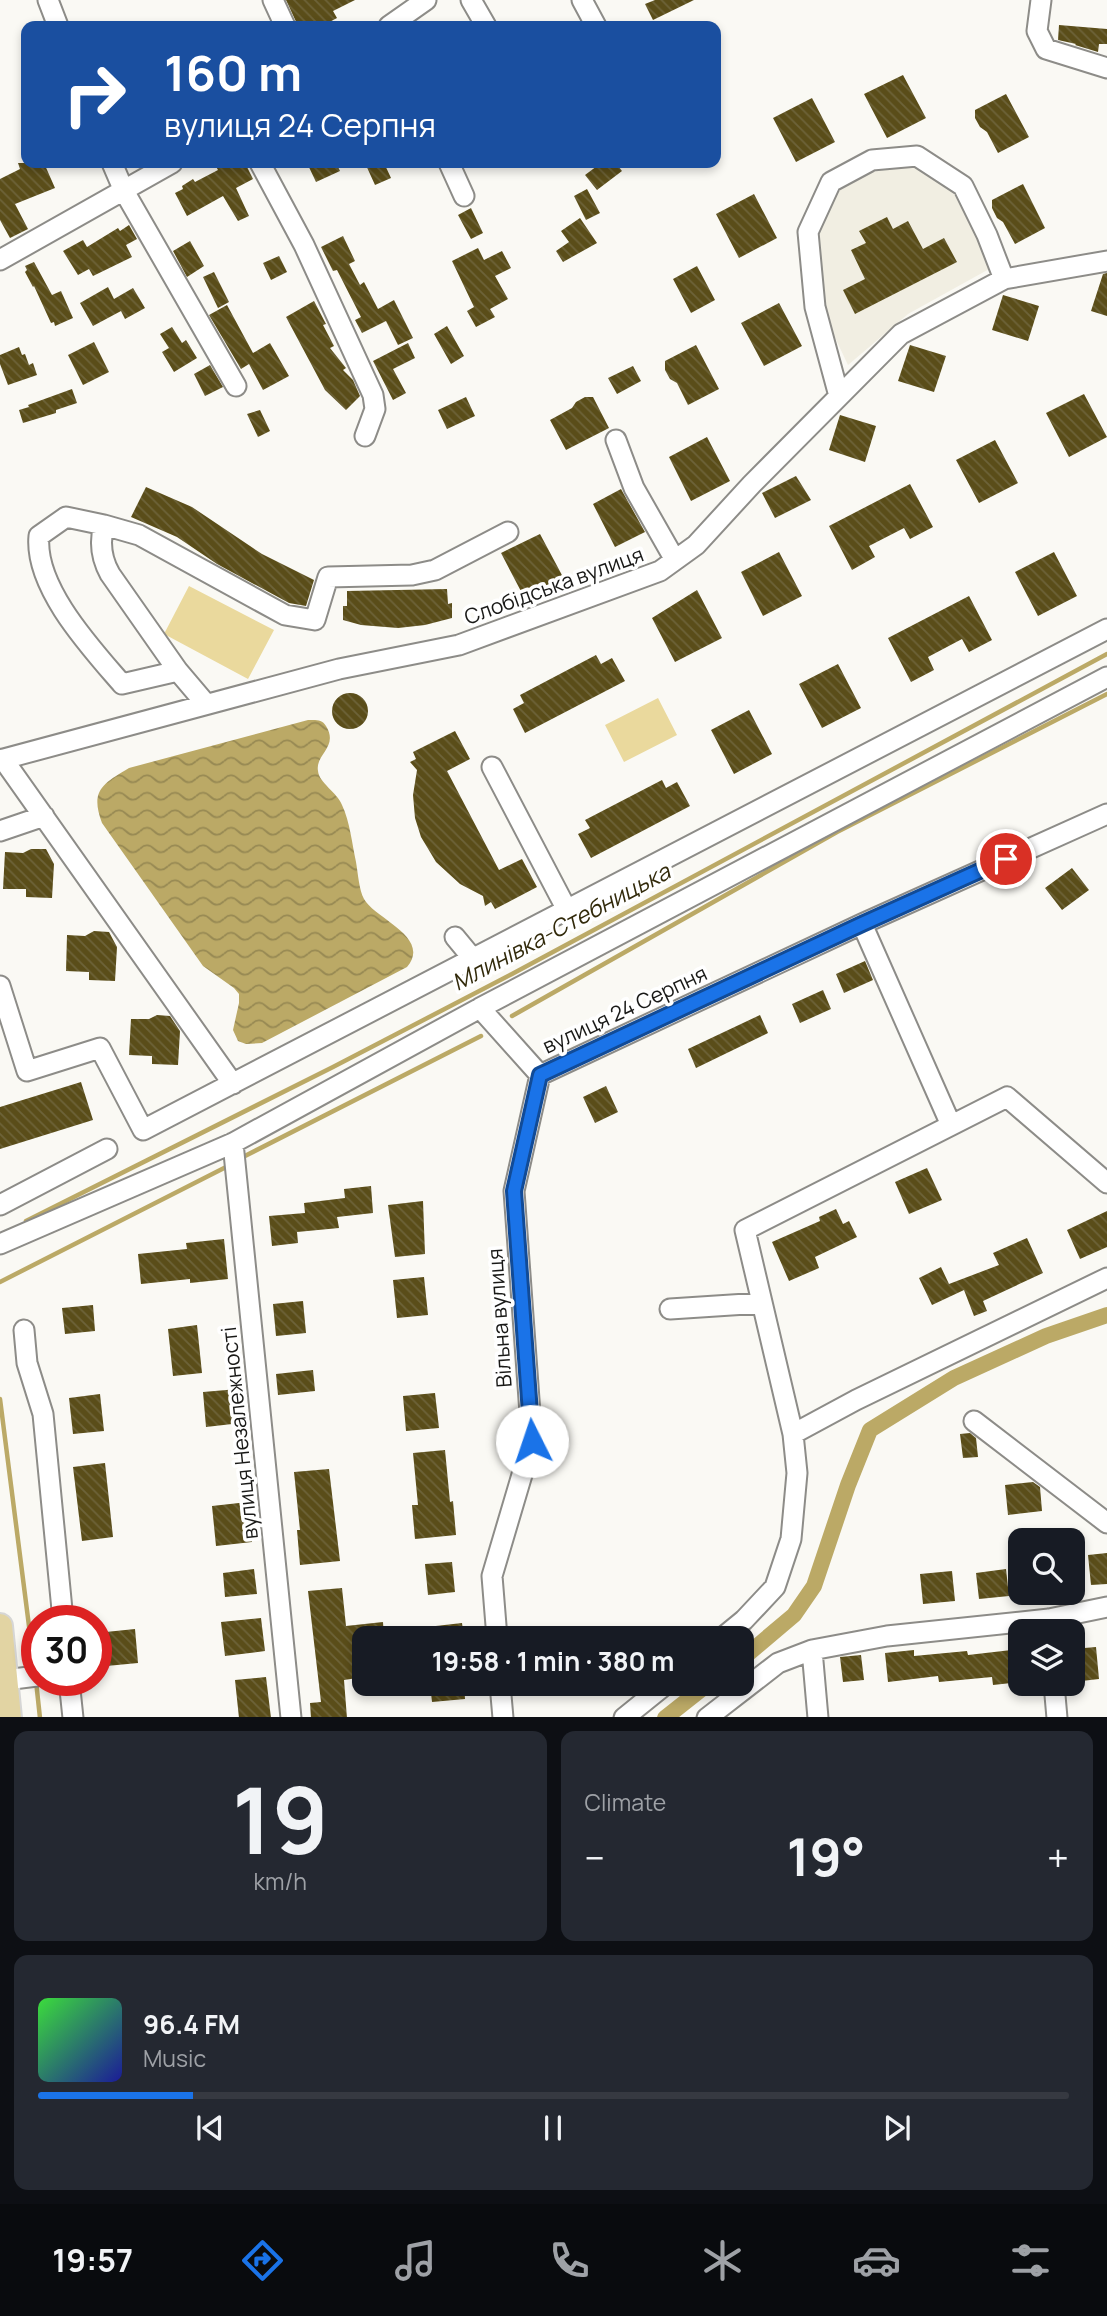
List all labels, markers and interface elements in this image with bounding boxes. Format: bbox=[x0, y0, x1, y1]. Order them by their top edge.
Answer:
text: 160 m bbox=[164, 39, 302, 106]
icon: right bbox=[49, 49, 140, 140]
text: вулиця 24 Серпня bbox=[164, 103, 436, 147]
street label: Слобідська вулиця bbox=[460, 540, 647, 631]
pin bbox=[976, 829, 1036, 889]
icon: arrive bbox=[987, 840, 1025, 878]
water label: Млинівка-Стебницька bbox=[446, 854, 676, 997]
street label: вулиця 24 Серпня bbox=[538, 959, 711, 1060]
street label: Вільна вулиця bbox=[480, 1247, 518, 1389]
street label: вулиця Незалежності bbox=[214, 1325, 264, 1541]
position arrow bbox=[495, 1404, 569, 1478]
map controls bbox=[1008, 1528, 1085, 1696]
button: search bbox=[1008, 1528, 1085, 1605]
speed limit sign: 30 bbox=[21, 1605, 112, 1696]
button: layers bbox=[1008, 1619, 1085, 1696]
text: 19:58 · 1 min · 380 m bbox=[432, 1643, 674, 1679]
text: 19 bbox=[232, 1757, 328, 1881]
text: Climate bbox=[585, 1786, 666, 1818]
text: 19° bbox=[787, 1821, 865, 1892]
text: − bbox=[585, 1831, 605, 1883]
text: + bbox=[1047, 1831, 1069, 1883]
text: km/h bbox=[254, 1865, 307, 1897]
text: 96.4 FM bbox=[143, 2006, 240, 2042]
text: Music bbox=[143, 2042, 206, 2074]
icon: previous bbox=[191, 2109, 229, 2147]
icon: pause bbox=[534, 2109, 572, 2147]
icon: next bbox=[878, 2109, 916, 2147]
icon: directions bbox=[238, 2236, 287, 2285]
icon: music bbox=[391, 2236, 440, 2285]
icon: phone bbox=[545, 2236, 594, 2285]
icon: climate bbox=[698, 2236, 747, 2285]
icon: car bbox=[852, 2236, 901, 2285]
icon: filters bbox=[1006, 2236, 1055, 2285]
text: 19:57 bbox=[52, 2238, 133, 2282]

